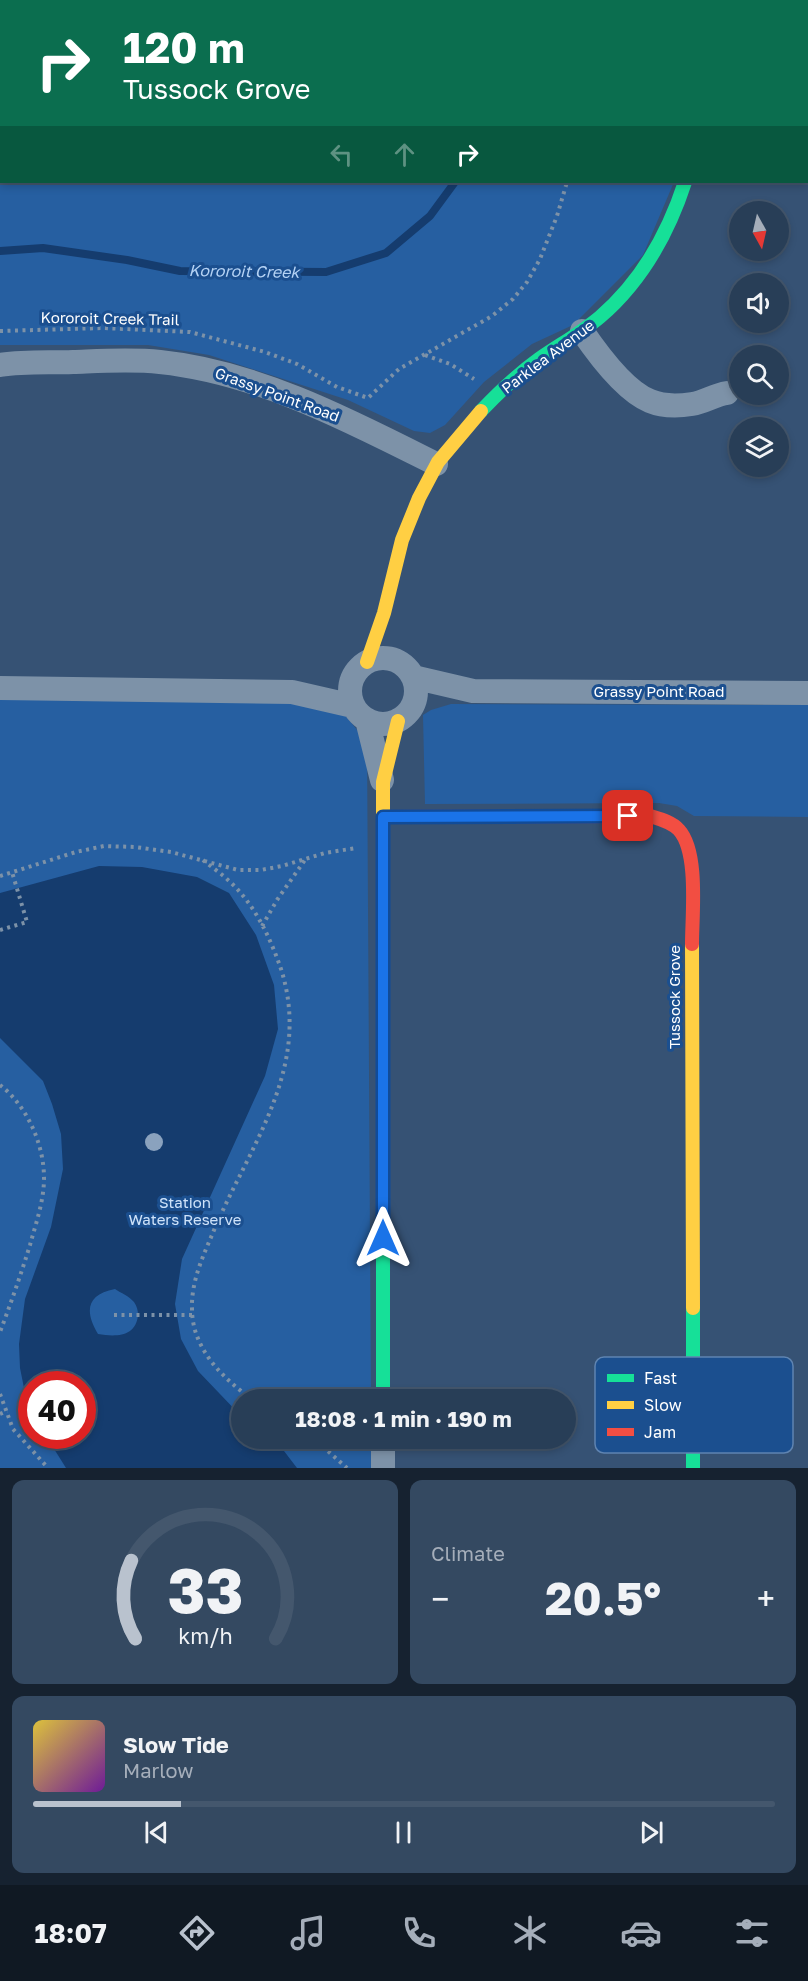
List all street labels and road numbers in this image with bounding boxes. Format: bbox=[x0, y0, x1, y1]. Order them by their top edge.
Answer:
street label: Kororoit Creek Trail bbox=[41, 308, 180, 328]
street label: Parklea Avenue bbox=[498, 315, 597, 397]
street label: Grassy Point Road bbox=[213, 363, 342, 425]
street label: Grassy Point Road bbox=[593, 682, 725, 700]
street label: Tussock Grove bbox=[665, 945, 683, 1049]

